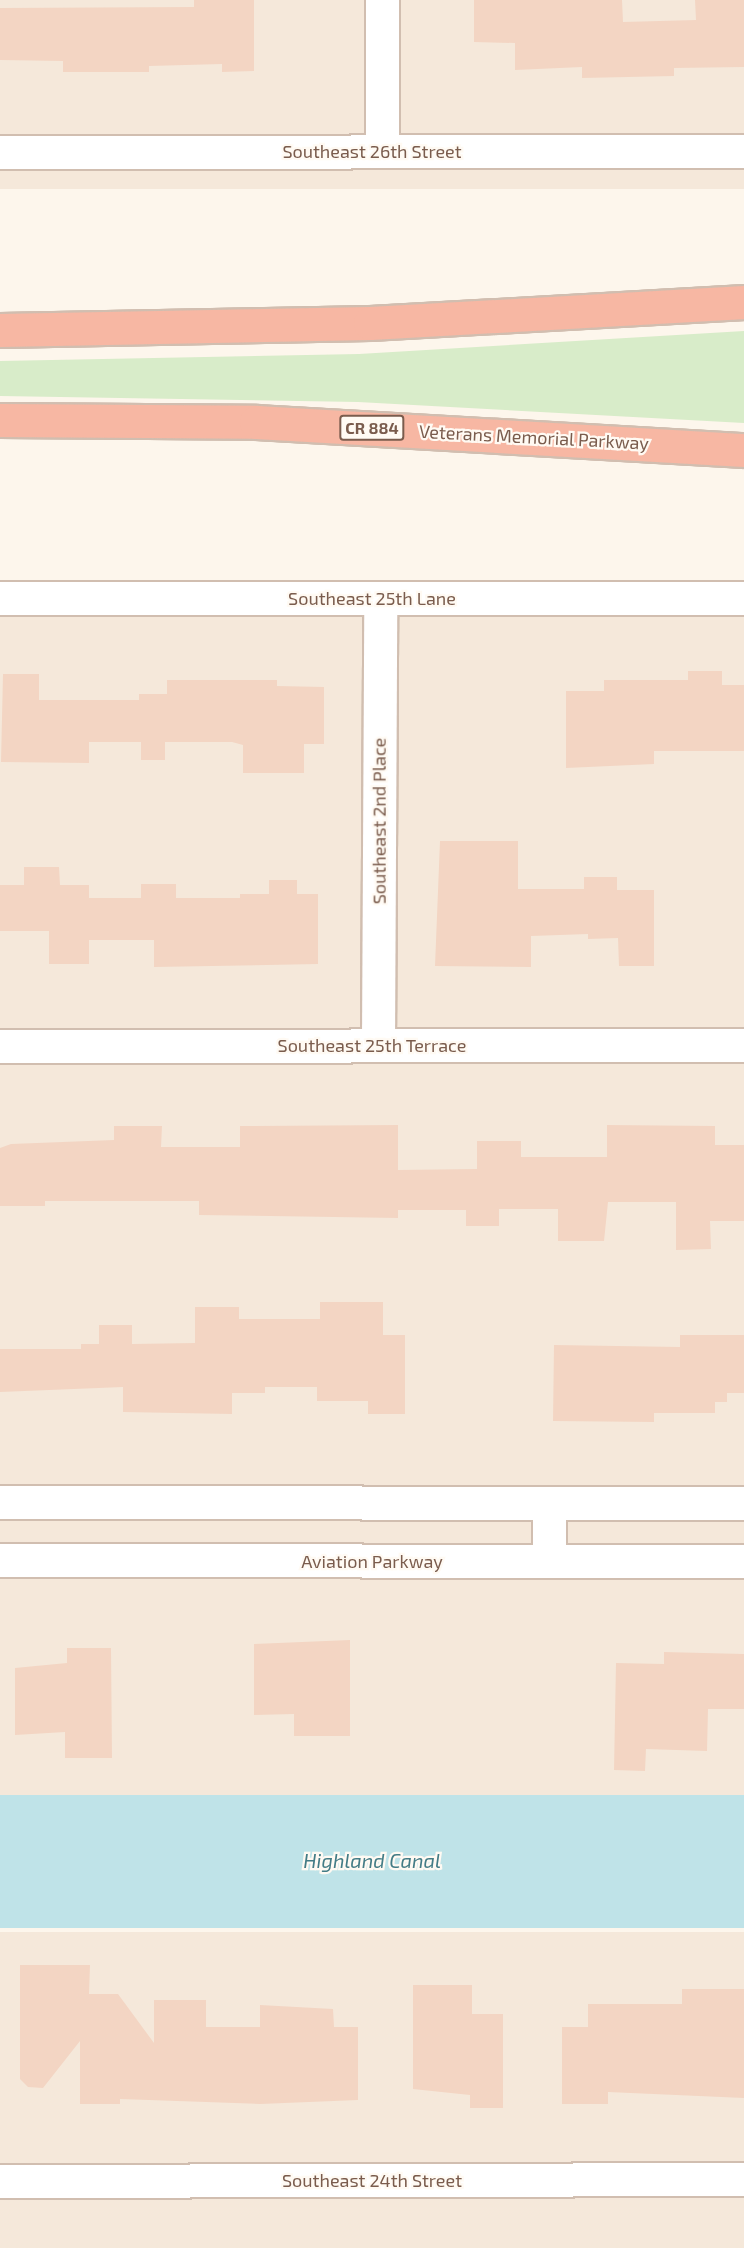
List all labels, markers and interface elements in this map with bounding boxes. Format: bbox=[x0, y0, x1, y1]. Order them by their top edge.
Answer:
street label: Southeast 26th Street bbox=[282, 140, 462, 162]
road number: CR 884 bbox=[339, 415, 405, 441]
street label: Veterans Memorial Parkway bbox=[418, 420, 650, 454]
street label: Southeast 25th Lane bbox=[288, 587, 456, 609]
street label: Southeast 2nd Place bbox=[368, 738, 390, 904]
street label: Southeast 25th Terrace bbox=[277, 1034, 467, 1056]
street label: Aviation Parkway bbox=[301, 1550, 443, 1572]
water label: Highland Canal bbox=[303, 1848, 441, 1872]
street label: Southeast 24th Street bbox=[282, 2169, 462, 2191]

